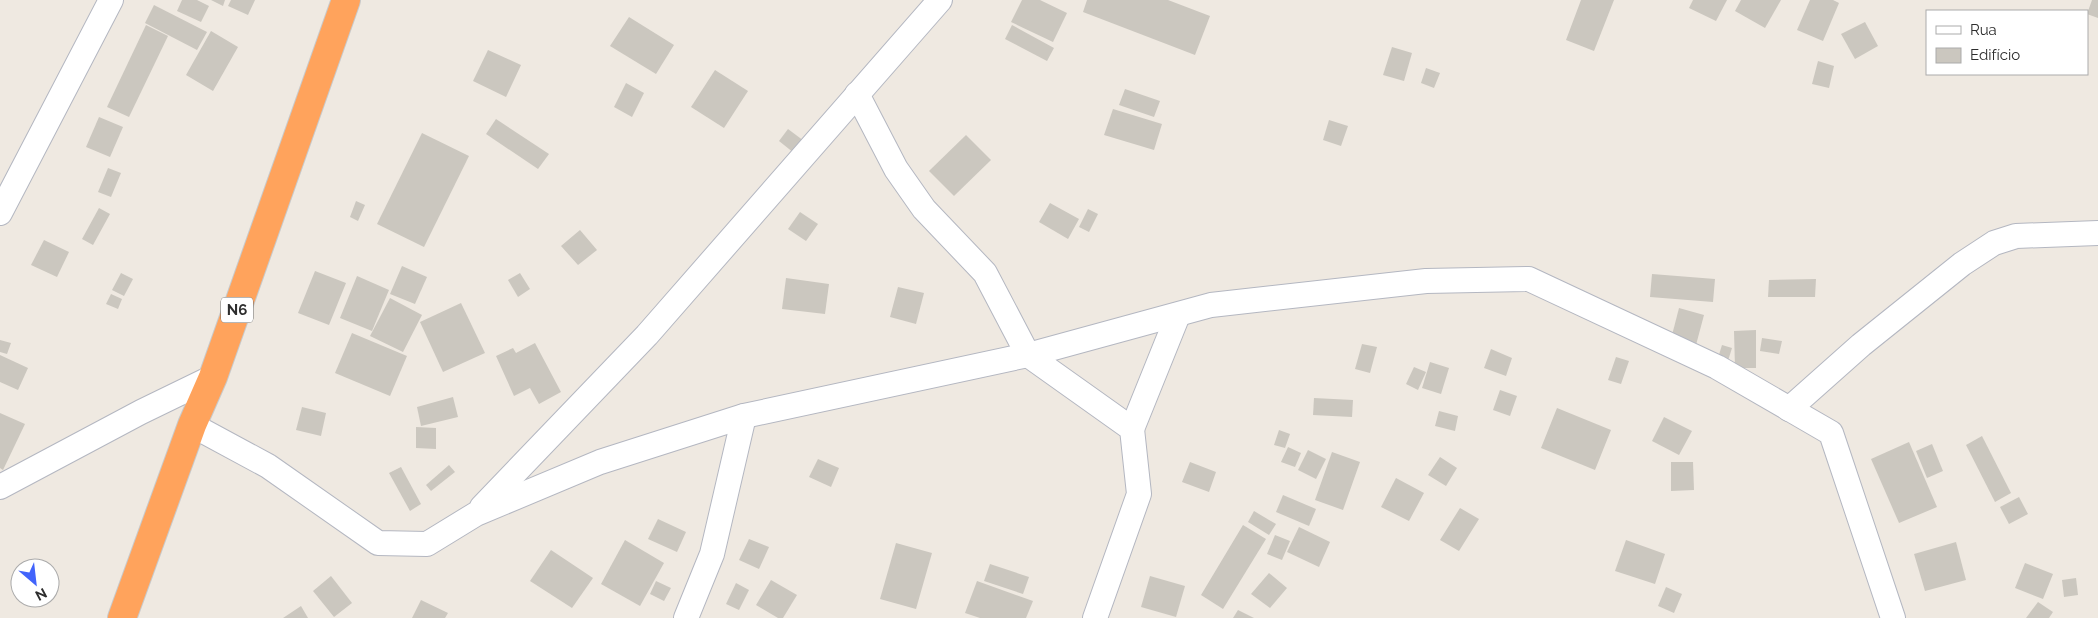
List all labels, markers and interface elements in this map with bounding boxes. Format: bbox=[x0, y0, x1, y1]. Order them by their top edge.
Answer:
legend bbox=[1926, 10, 2088, 75]
text: Rua bbox=[1970, 21, 1997, 39]
text: Edifício bbox=[1970, 46, 2020, 64]
road number: N6 bbox=[221, 298, 253, 322]
north arrow bbox=[10, 558, 60, 608]
text: N bbox=[33, 585, 50, 604]

